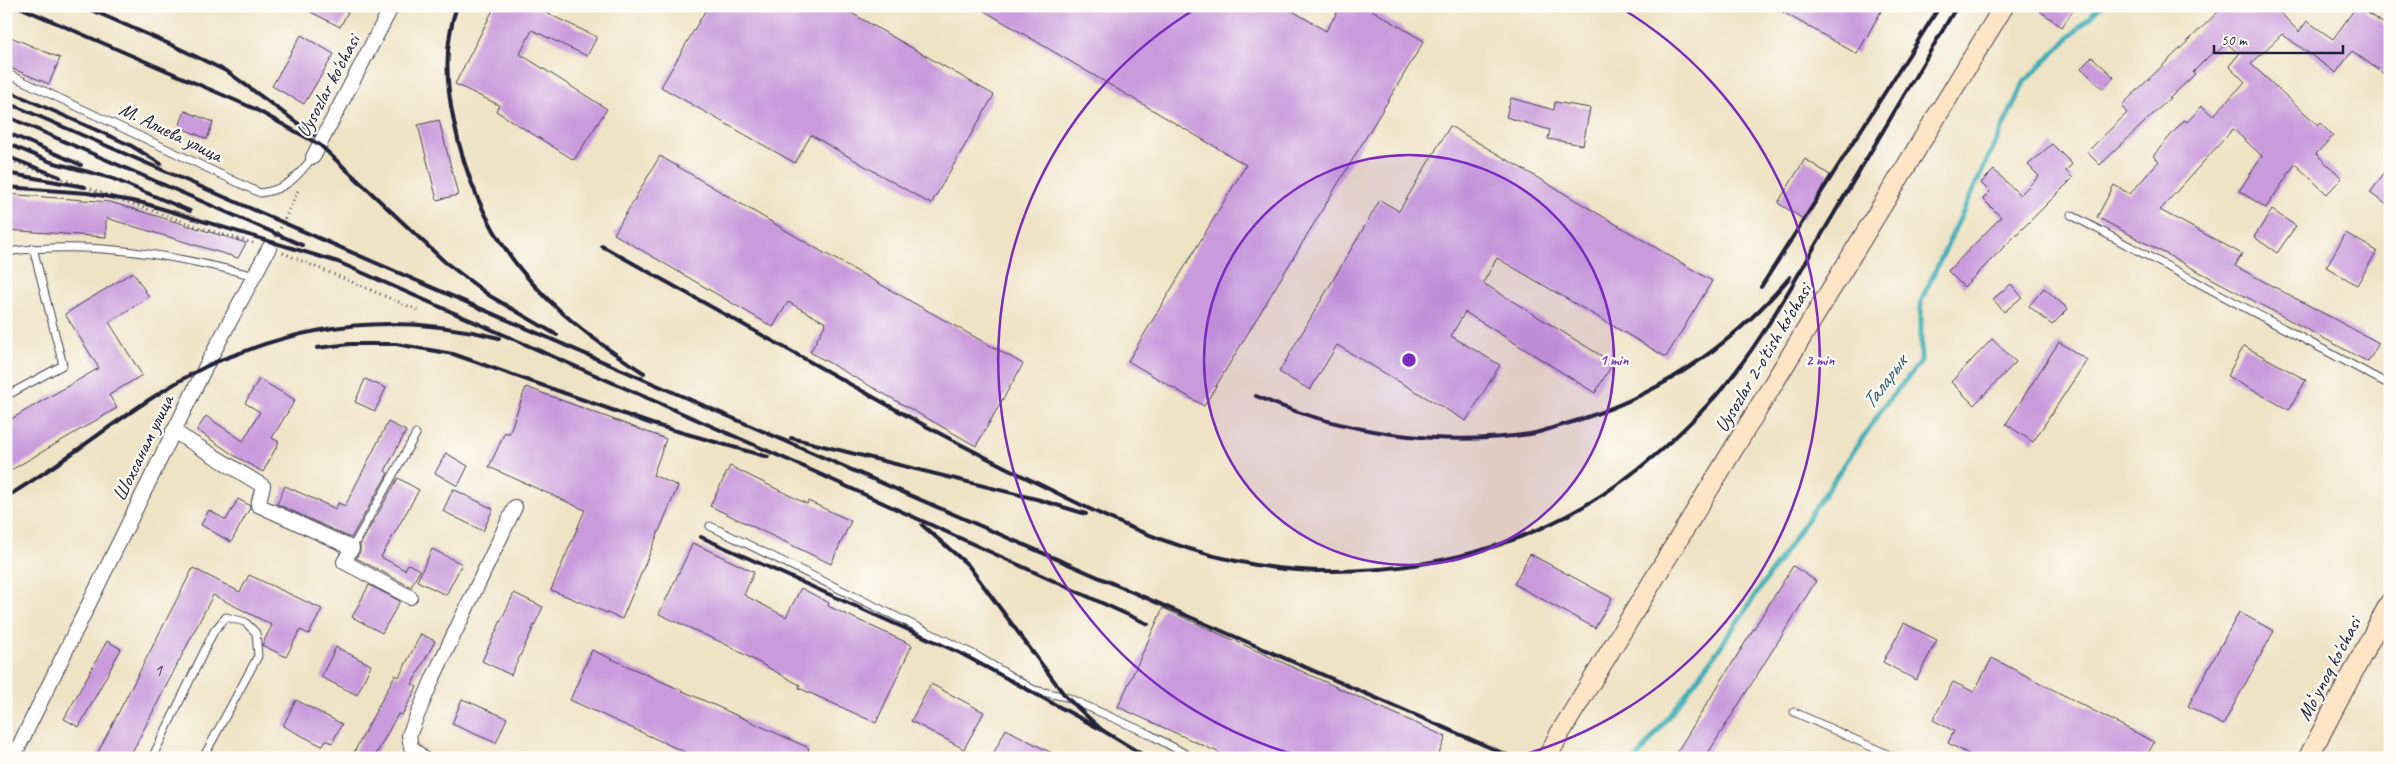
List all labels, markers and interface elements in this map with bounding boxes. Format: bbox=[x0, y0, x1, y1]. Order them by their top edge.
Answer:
scale bar bbox=[2214, 22, 2342, 54]
street label: Uysozlar ko'chasi bbox=[291, 28, 366, 142]
text: 50 m bbox=[2221, 31, 2248, 50]
street label: М. Алиева улица bbox=[115, 96, 228, 168]
street label: Uysozlar 2-o'tish ko'chasi bbox=[1709, 277, 1818, 437]
water label: Таларык bbox=[1856, 347, 1915, 414]
centre of rings bbox=[1400, 351, 1418, 369]
text: 1 min bbox=[1600, 351, 1629, 370]
text: 2 min bbox=[1806, 351, 1835, 370]
street label: Шохсанам улица bbox=[107, 389, 180, 505]
street label: Moʻynoq ko'chasi bbox=[2291, 611, 2368, 725]
house number: 1 bbox=[154, 659, 163, 681]

